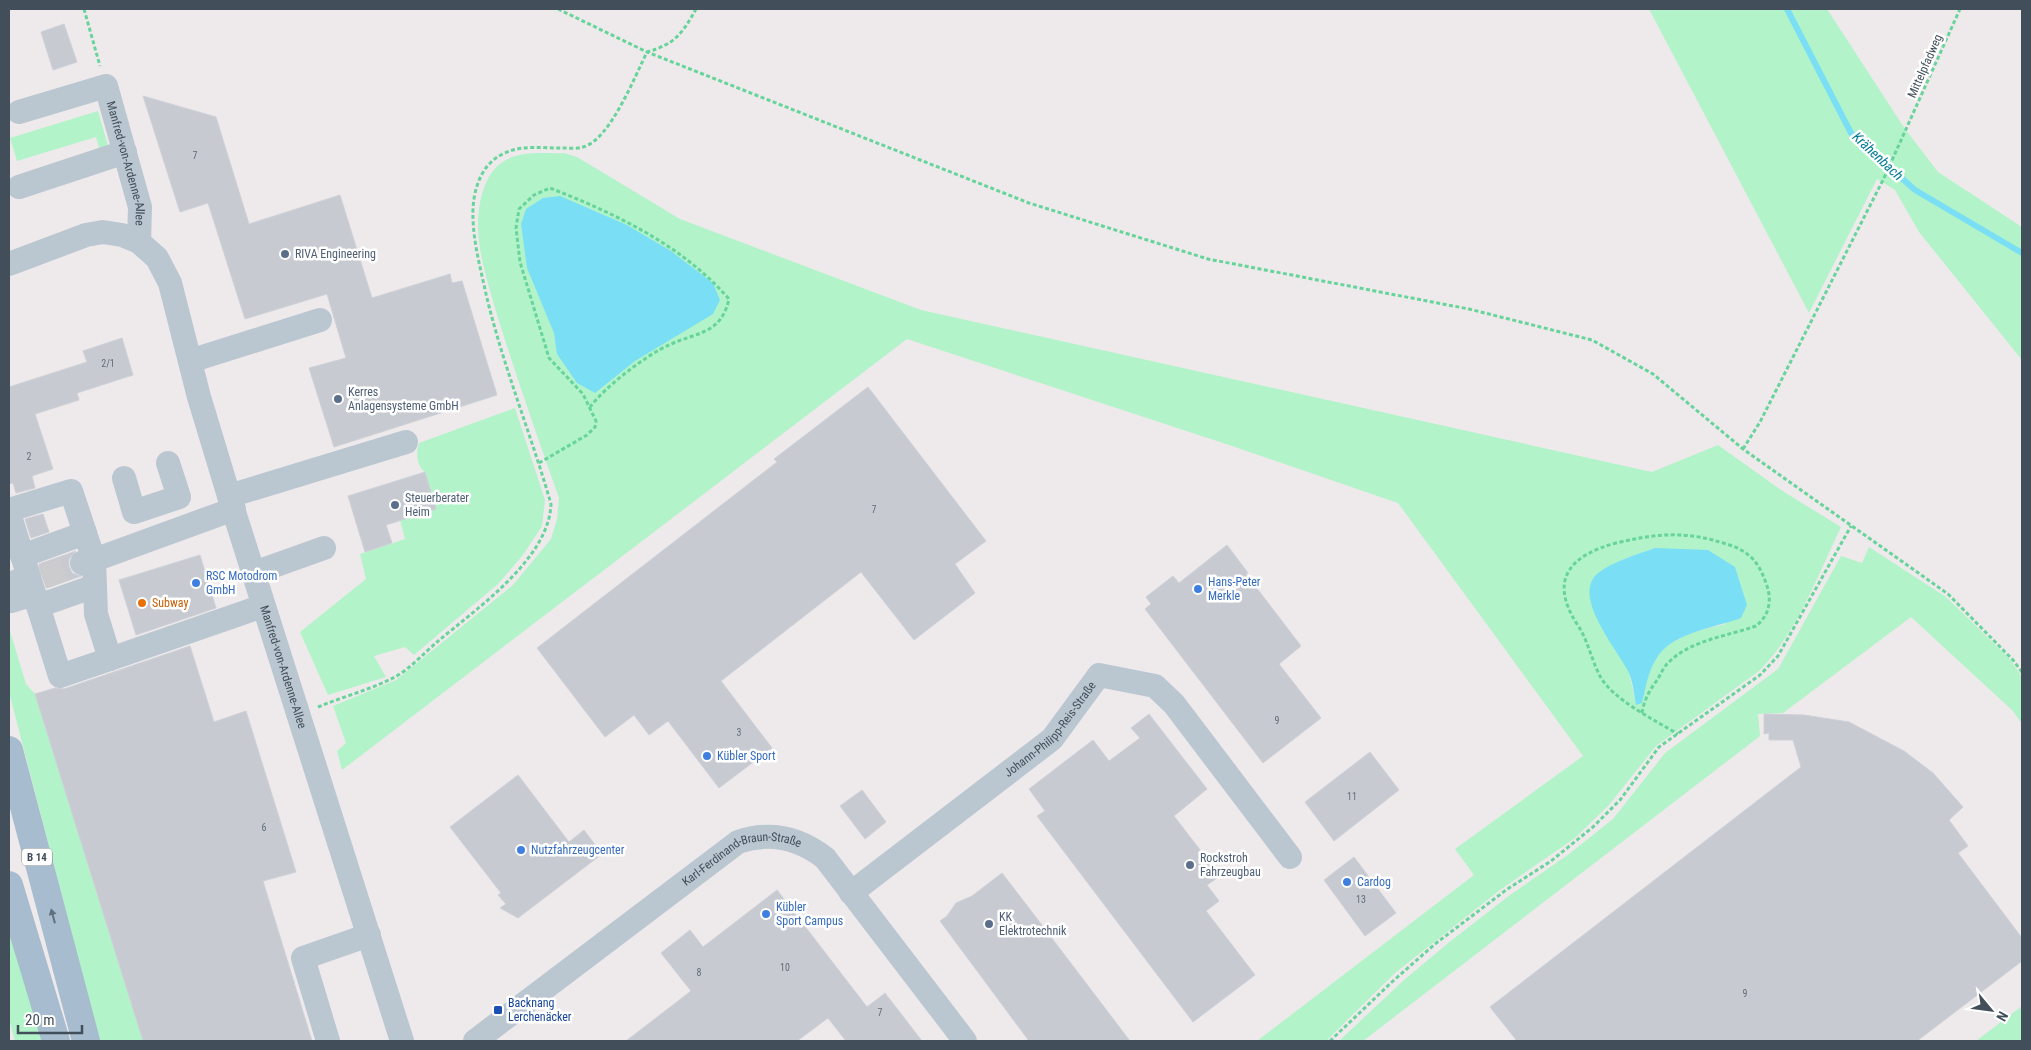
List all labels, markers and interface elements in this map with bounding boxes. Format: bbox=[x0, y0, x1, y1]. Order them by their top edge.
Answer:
street label: Mittelpfadweg bbox=[1905, 32, 1945, 100]
street label: Manfred-von-Ardenne-Allee bbox=[104, 100, 147, 226]
water label: Krähenbach bbox=[1849, 129, 1907, 183]
house number: 7 bbox=[193, 150, 198, 161]
place label: RIVA Engineering bbox=[295, 247, 376, 261]
marker: RIVA Engineering bbox=[279, 248, 291, 260]
house number: 2/1 bbox=[101, 358, 115, 369]
place label: Kerres Anlagensysteme GmbH bbox=[348, 385, 459, 413]
marker: Kerres Anlagensysteme GmbH bbox=[332, 393, 344, 405]
house number: 2 bbox=[27, 451, 32, 462]
place label: Steuerberater Heim bbox=[405, 491, 469, 519]
marker: Steuerberater Heim bbox=[389, 499, 401, 511]
house number: 7 bbox=[872, 504, 877, 515]
place label: RSC Motodrom GmbH bbox=[206, 569, 277, 597]
place label: Hans-Peter Merkle bbox=[1208, 575, 1261, 603]
marker: RSC Motodrom GmbH bbox=[190, 577, 202, 589]
marker: Hans-Peter Merkle bbox=[1192, 583, 1204, 595]
place label: Subway bbox=[152, 596, 188, 610]
marker: Subway bbox=[136, 597, 148, 609]
street label: Manfred-von-Ardenne-Allee bbox=[257, 604, 310, 731]
street label: Johann-Philipp-Reis-Straße bbox=[1002, 678, 1099, 780]
house number: 9 bbox=[1275, 715, 1280, 726]
house number: 3 bbox=[737, 727, 742, 738]
place label: Kübler Sport bbox=[717, 749, 776, 763]
marker: Kübler Sport bbox=[701, 750, 713, 762]
house number: 11 bbox=[1347, 791, 1357, 802]
house number: 6 bbox=[262, 822, 267, 833]
street label: Karl-Ferdinand-Braun-Straße bbox=[679, 830, 804, 889]
place label: Nutzfahrzeugcenter bbox=[531, 843, 625, 857]
marker: Nutzfahrzeugcenter bbox=[515, 844, 527, 856]
road number: B 14 bbox=[22, 849, 52, 866]
place label: Rockstroh Fahrzeugbau bbox=[1200, 851, 1261, 879]
marker: Rockstroh Fahrzeugbau bbox=[1184, 859, 1196, 871]
place label: Cardog bbox=[1357, 875, 1391, 889]
marker: Cardog bbox=[1341, 876, 1353, 888]
house number: 13 bbox=[1356, 894, 1366, 905]
place label: Kübler Sport Campus bbox=[776, 900, 843, 928]
one-way arrow bbox=[49, 908, 57, 923]
marker: Kübler Sport Campus bbox=[760, 908, 772, 920]
place label: KK Elektrotechnik bbox=[999, 910, 1067, 938]
marker: KK Elektrotechnik bbox=[983, 918, 995, 930]
house number: 10 bbox=[780, 962, 790, 973]
house number: 8 bbox=[697, 967, 702, 978]
north arrow bbox=[1966, 985, 2016, 1035]
house number: 9 bbox=[1743, 988, 1748, 999]
place label: Backnang Lerchenäcker bbox=[508, 996, 572, 1024]
scale bar bbox=[18, 1002, 81, 1034]
marker: Backnang Lerchenäcker bbox=[492, 1004, 504, 1016]
house number: 7 bbox=[878, 1007, 883, 1018]
text: N bbox=[1993, 1009, 2011, 1024]
text: 20 m bbox=[25, 1011, 55, 1029]

